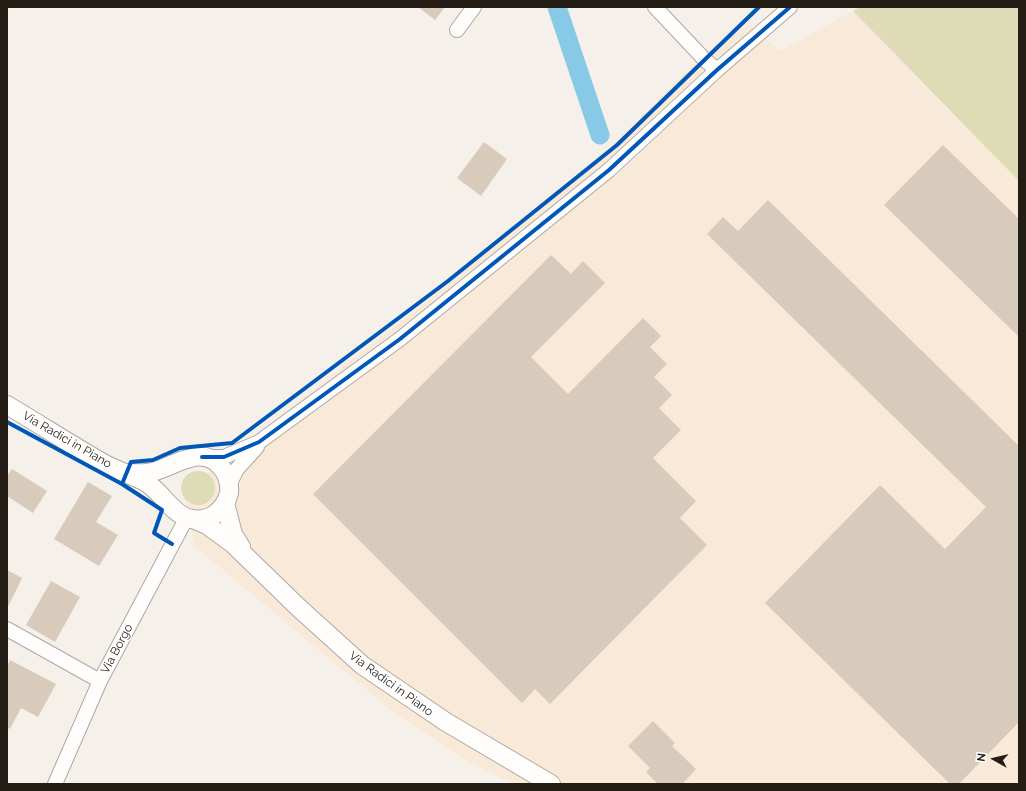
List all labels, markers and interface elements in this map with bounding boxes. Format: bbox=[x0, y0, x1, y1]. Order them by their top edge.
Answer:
street label: Via Radici in Piano bbox=[20, 409, 114, 471]
street label: Via Borgo bbox=[98, 622, 136, 676]
street label: Via Radici in Piano bbox=[346, 649, 436, 719]
north arrow bbox=[974, 739, 1014, 779]
text: N bbox=[975, 752, 989, 762]

